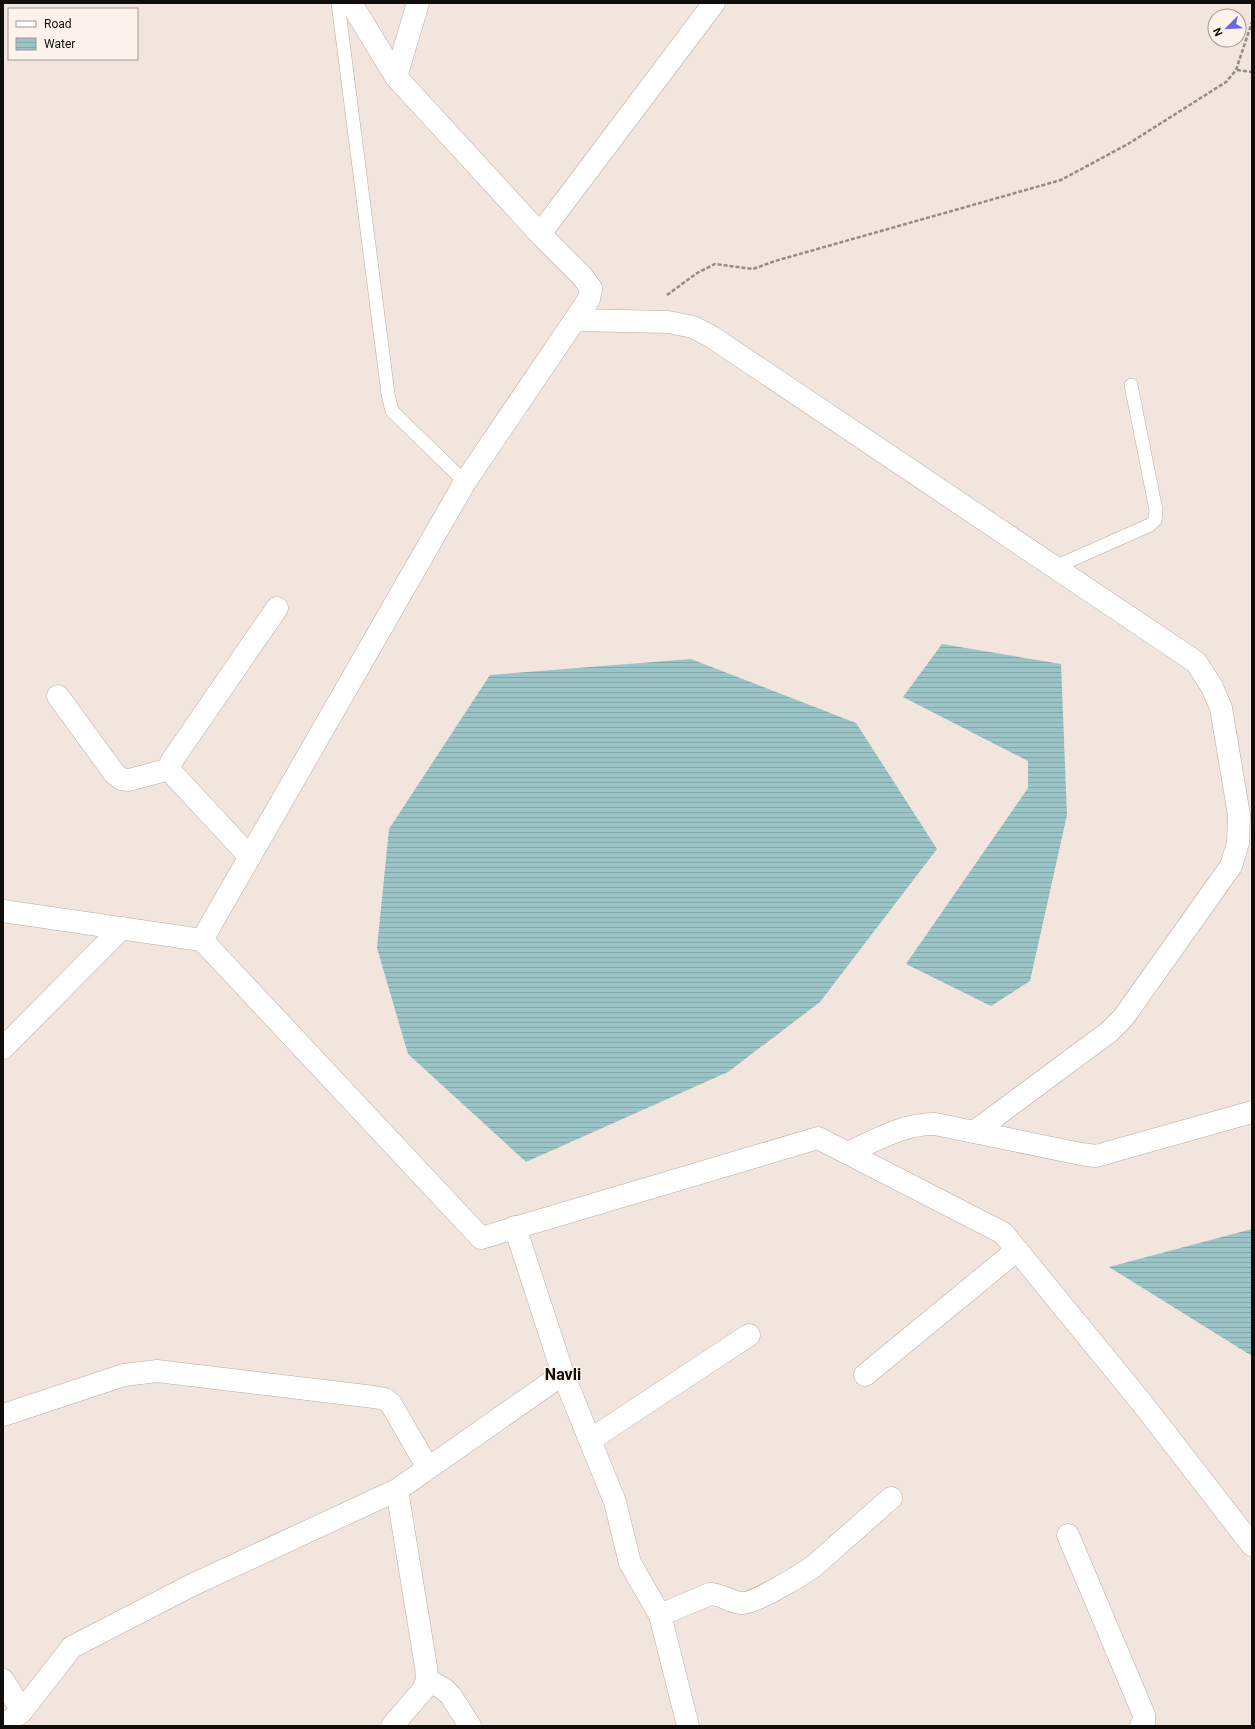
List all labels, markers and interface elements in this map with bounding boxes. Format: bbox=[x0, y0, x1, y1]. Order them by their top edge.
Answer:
legend bbox=[8, 8, 138, 60]
north arrow bbox=[1207, 8, 1247, 48]
text: Road bbox=[44, 17, 72, 31]
text: N bbox=[1211, 25, 1226, 38]
text: Water bbox=[44, 37, 75, 51]
district label: Navli bbox=[545, 1365, 581, 1384]

